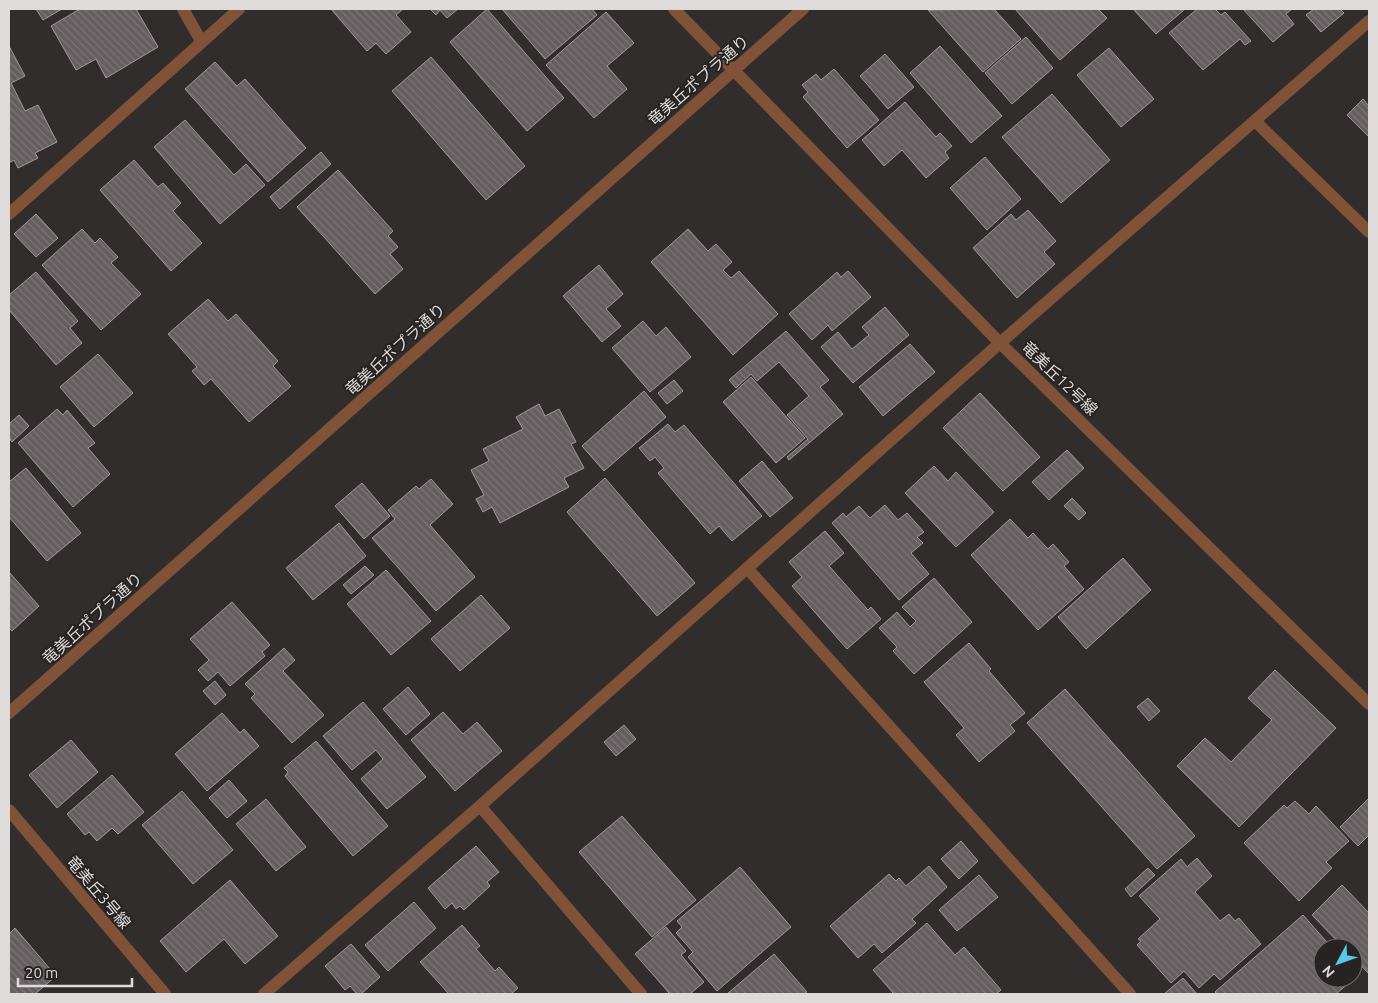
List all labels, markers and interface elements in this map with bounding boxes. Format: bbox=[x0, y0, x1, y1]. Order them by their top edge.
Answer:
street label: 竜美丘ポプラ通り bbox=[644, 31, 752, 129]
street label: 竜美丘ポプラ通り bbox=[341, 299, 449, 399]
street label: 竜美丘12号線 bbox=[1018, 337, 1102, 419]
street label: 竜美丘ポプラ通り bbox=[38, 568, 146, 668]
street label: 竜美丘3号線 bbox=[63, 852, 135, 932]
north arrow bbox=[1313, 938, 1363, 988]
scale bar bbox=[18, 956, 131, 988]
text: N bbox=[1319, 962, 1338, 981]
text: 20 m bbox=[25, 964, 58, 981]

